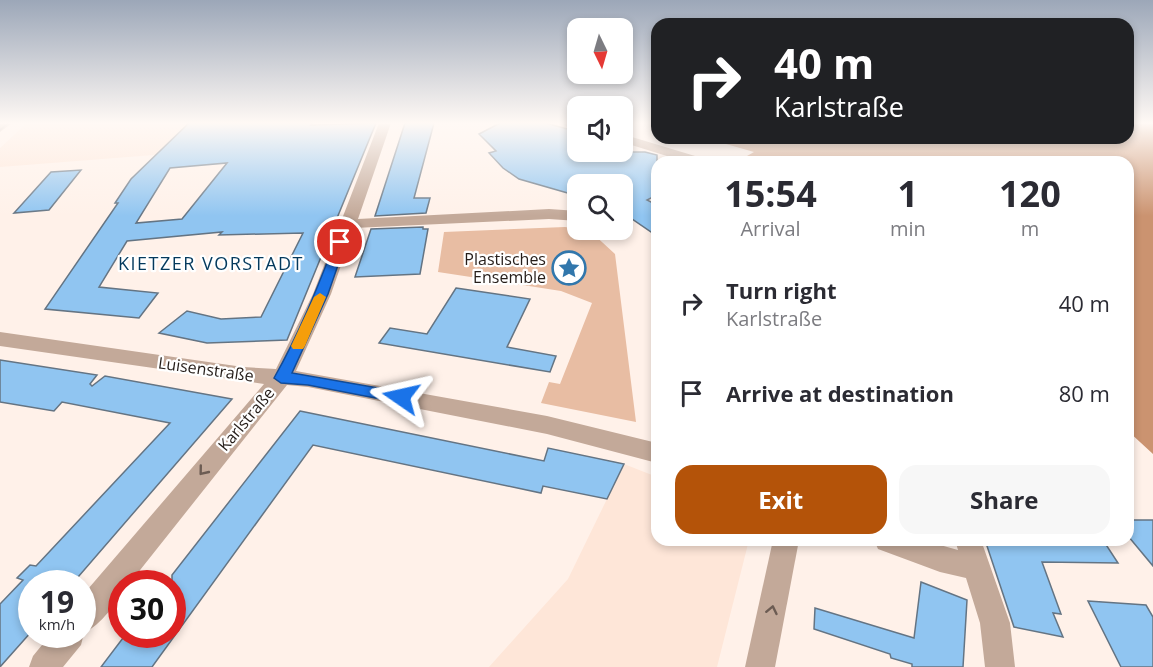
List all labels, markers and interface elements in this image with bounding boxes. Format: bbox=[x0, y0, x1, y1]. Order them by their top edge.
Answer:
north arrow bbox=[567, 18, 633, 84]
map controls bbox=[567, 18, 633, 240]
text: 40 m bbox=[774, 34, 874, 91]
icon: right bbox=[675, 42, 753, 120]
text: Karlstraße bbox=[774, 88, 904, 125]
button: sound bbox=[567, 96, 633, 162]
text: 15:54 bbox=[724, 169, 817, 218]
text: 1 bbox=[898, 169, 918, 218]
text: 120 bbox=[999, 169, 1061, 218]
button: search bbox=[567, 174, 633, 240]
text: Arrival bbox=[740, 215, 801, 242]
text: min bbox=[890, 215, 926, 242]
text: m bbox=[1021, 215, 1039, 242]
pin bbox=[314, 216, 365, 267]
icon: arrive bbox=[323, 225, 356, 258]
place label: Plastisches Ensemble bbox=[464, 248, 546, 288]
place icon: Plastisches Ensemble bbox=[551, 250, 587, 286]
district label: KIETZER VORSTADT bbox=[118, 251, 304, 275]
text: Turn right bbox=[726, 275, 837, 305]
icon: right bbox=[675, 287, 708, 320]
text: 40 m bbox=[1059, 288, 1110, 318]
text: Karlstraße bbox=[726, 305, 822, 332]
street label: Luisenstraße bbox=[157, 351, 255, 387]
position arrow bbox=[369, 365, 433, 429]
icon: arrive bbox=[675, 377, 708, 410]
text: Arrive at destination bbox=[726, 378, 954, 408]
text: 80 m bbox=[1059, 378, 1110, 408]
street label: Karlstraße bbox=[213, 382, 279, 456]
one-way arrow bbox=[199, 464, 210, 475]
button: Exit bbox=[675, 465, 887, 534]
button: Share bbox=[899, 465, 1110, 534]
speed limit sign: 30 bbox=[108, 570, 186, 648]
text: 19 bbox=[40, 581, 74, 622]
one-way arrow bbox=[765, 605, 778, 615]
text: km/h bbox=[39, 614, 75, 634]

